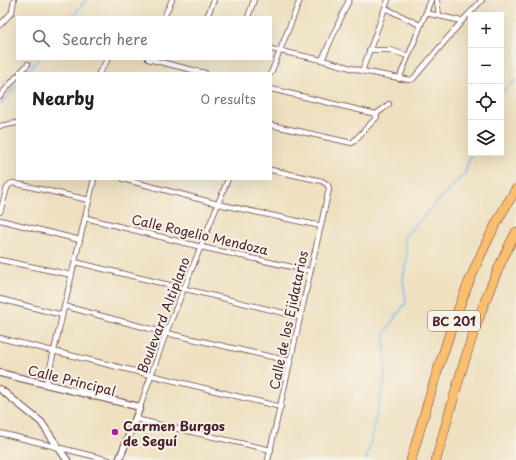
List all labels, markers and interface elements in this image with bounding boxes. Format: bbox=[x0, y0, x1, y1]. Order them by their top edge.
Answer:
map controls bbox=[468, 12, 504, 156]
button: + bbox=[468, 12, 504, 48]
search box bbox=[16, 16, 272, 60]
icon: search bbox=[30, 27, 52, 49]
text: Search here bbox=[62, 27, 148, 50]
button: − bbox=[468, 48, 504, 84]
button: locate bbox=[468, 84, 504, 120]
text: Nearby bbox=[32, 85, 94, 111]
text: 0 results bbox=[201, 89, 256, 108]
button: layers bbox=[468, 120, 504, 156]
street label: Calle Rogelio Mendoza bbox=[130, 209, 271, 259]
street label: Calle de los Ejidatarios bbox=[264, 249, 312, 391]
street label: Boulevard Altiplano bbox=[132, 254, 194, 376]
road number: BC 201 bbox=[428, 311, 480, 331]
street label: Calle Principal bbox=[26, 360, 118, 400]
place label: Carmen Burgos de Seguí bbox=[123, 416, 225, 450]
marker: Carmen Burgos de Seguí bbox=[110, 427, 120, 437]

